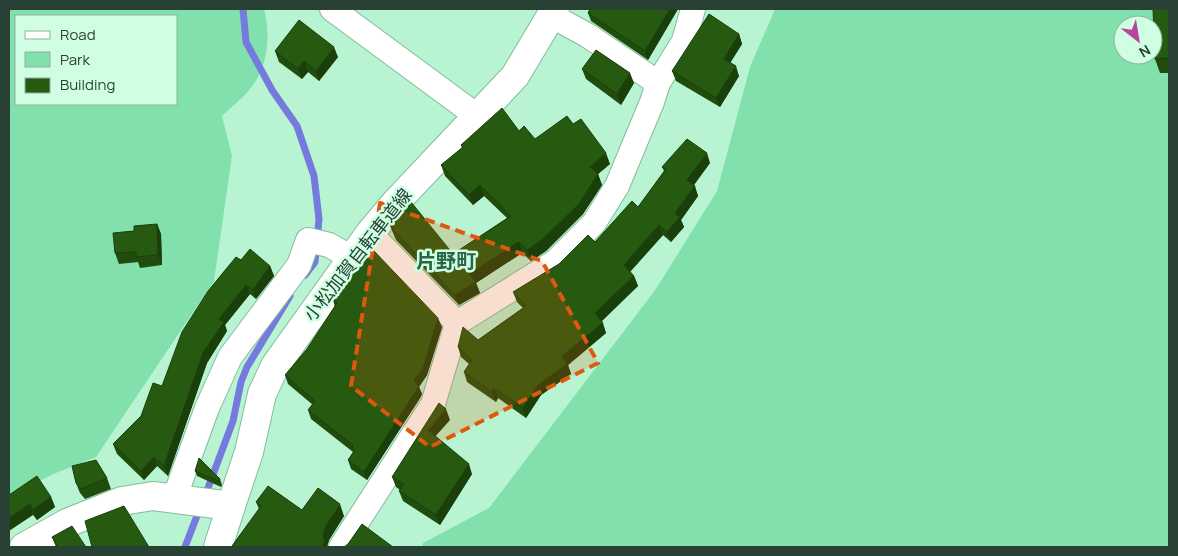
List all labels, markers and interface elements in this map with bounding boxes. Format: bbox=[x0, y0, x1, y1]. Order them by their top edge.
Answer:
legend bbox=[15, 15, 178, 105]
north arrow bbox=[1113, 15, 1163, 65]
text: Road bbox=[60, 24, 96, 45]
text: N bbox=[1136, 41, 1154, 62]
text: Park bbox=[60, 49, 90, 70]
text: Building bbox=[60, 74, 115, 95]
street label: 小松加賀自転車道線 bbox=[298, 183, 417, 326]
district label: 片野町 bbox=[416, 247, 476, 274]

